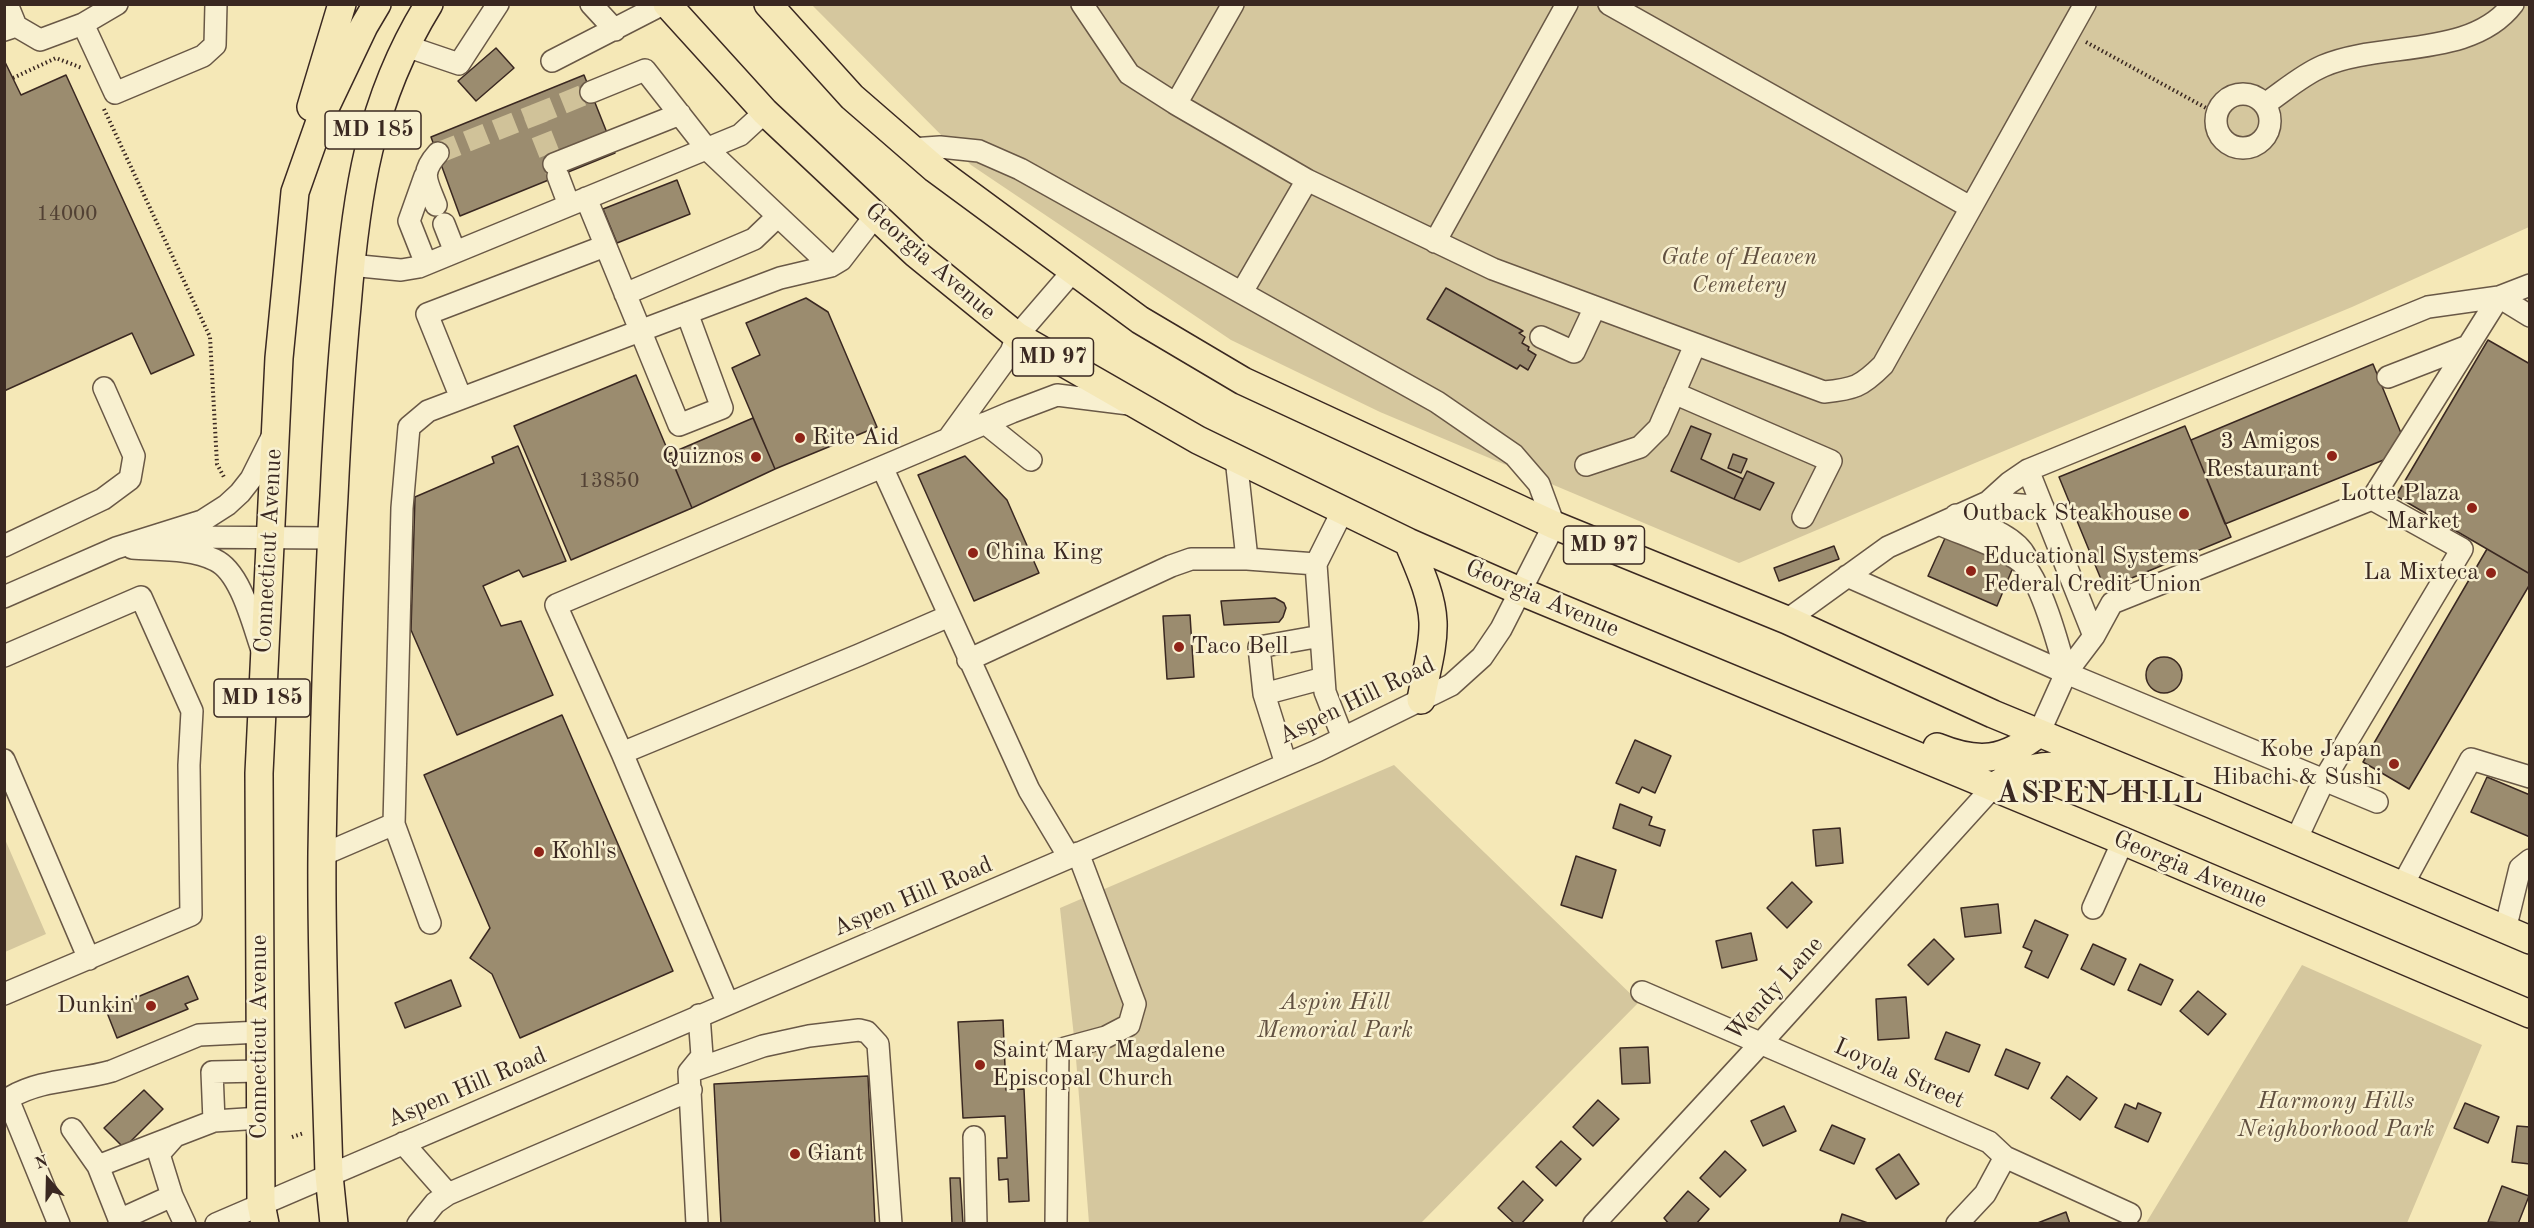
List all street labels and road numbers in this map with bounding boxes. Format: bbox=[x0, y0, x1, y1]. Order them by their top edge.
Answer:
road number: MD 185 bbox=[325, 111, 421, 149]
street label: Georgia Avenue bbox=[859, 197, 1001, 327]
road number: MD 97 bbox=[1012, 338, 1094, 376]
street label: Connecticut Avenue bbox=[249, 448, 289, 654]
road number: MD 97 bbox=[1564, 526, 1644, 564]
street label: Georgia Avenue bbox=[1461, 554, 1623, 644]
street label: Aspen Hill Road bbox=[1274, 651, 1440, 751]
road number: MD 185 bbox=[214, 679, 310, 717]
street label: Georgia Avenue bbox=[2109, 825, 2271, 915]
street label: Aspen Hill Road bbox=[829, 850, 997, 944]
street label: Wendy Lane bbox=[1720, 931, 1830, 1047]
street label: Connecticut Avenue bbox=[246, 935, 274, 1139]
street label: Loyola Street bbox=[1829, 1032, 1969, 1116]
street label: Aspen Hill Road bbox=[383, 1041, 551, 1135]

